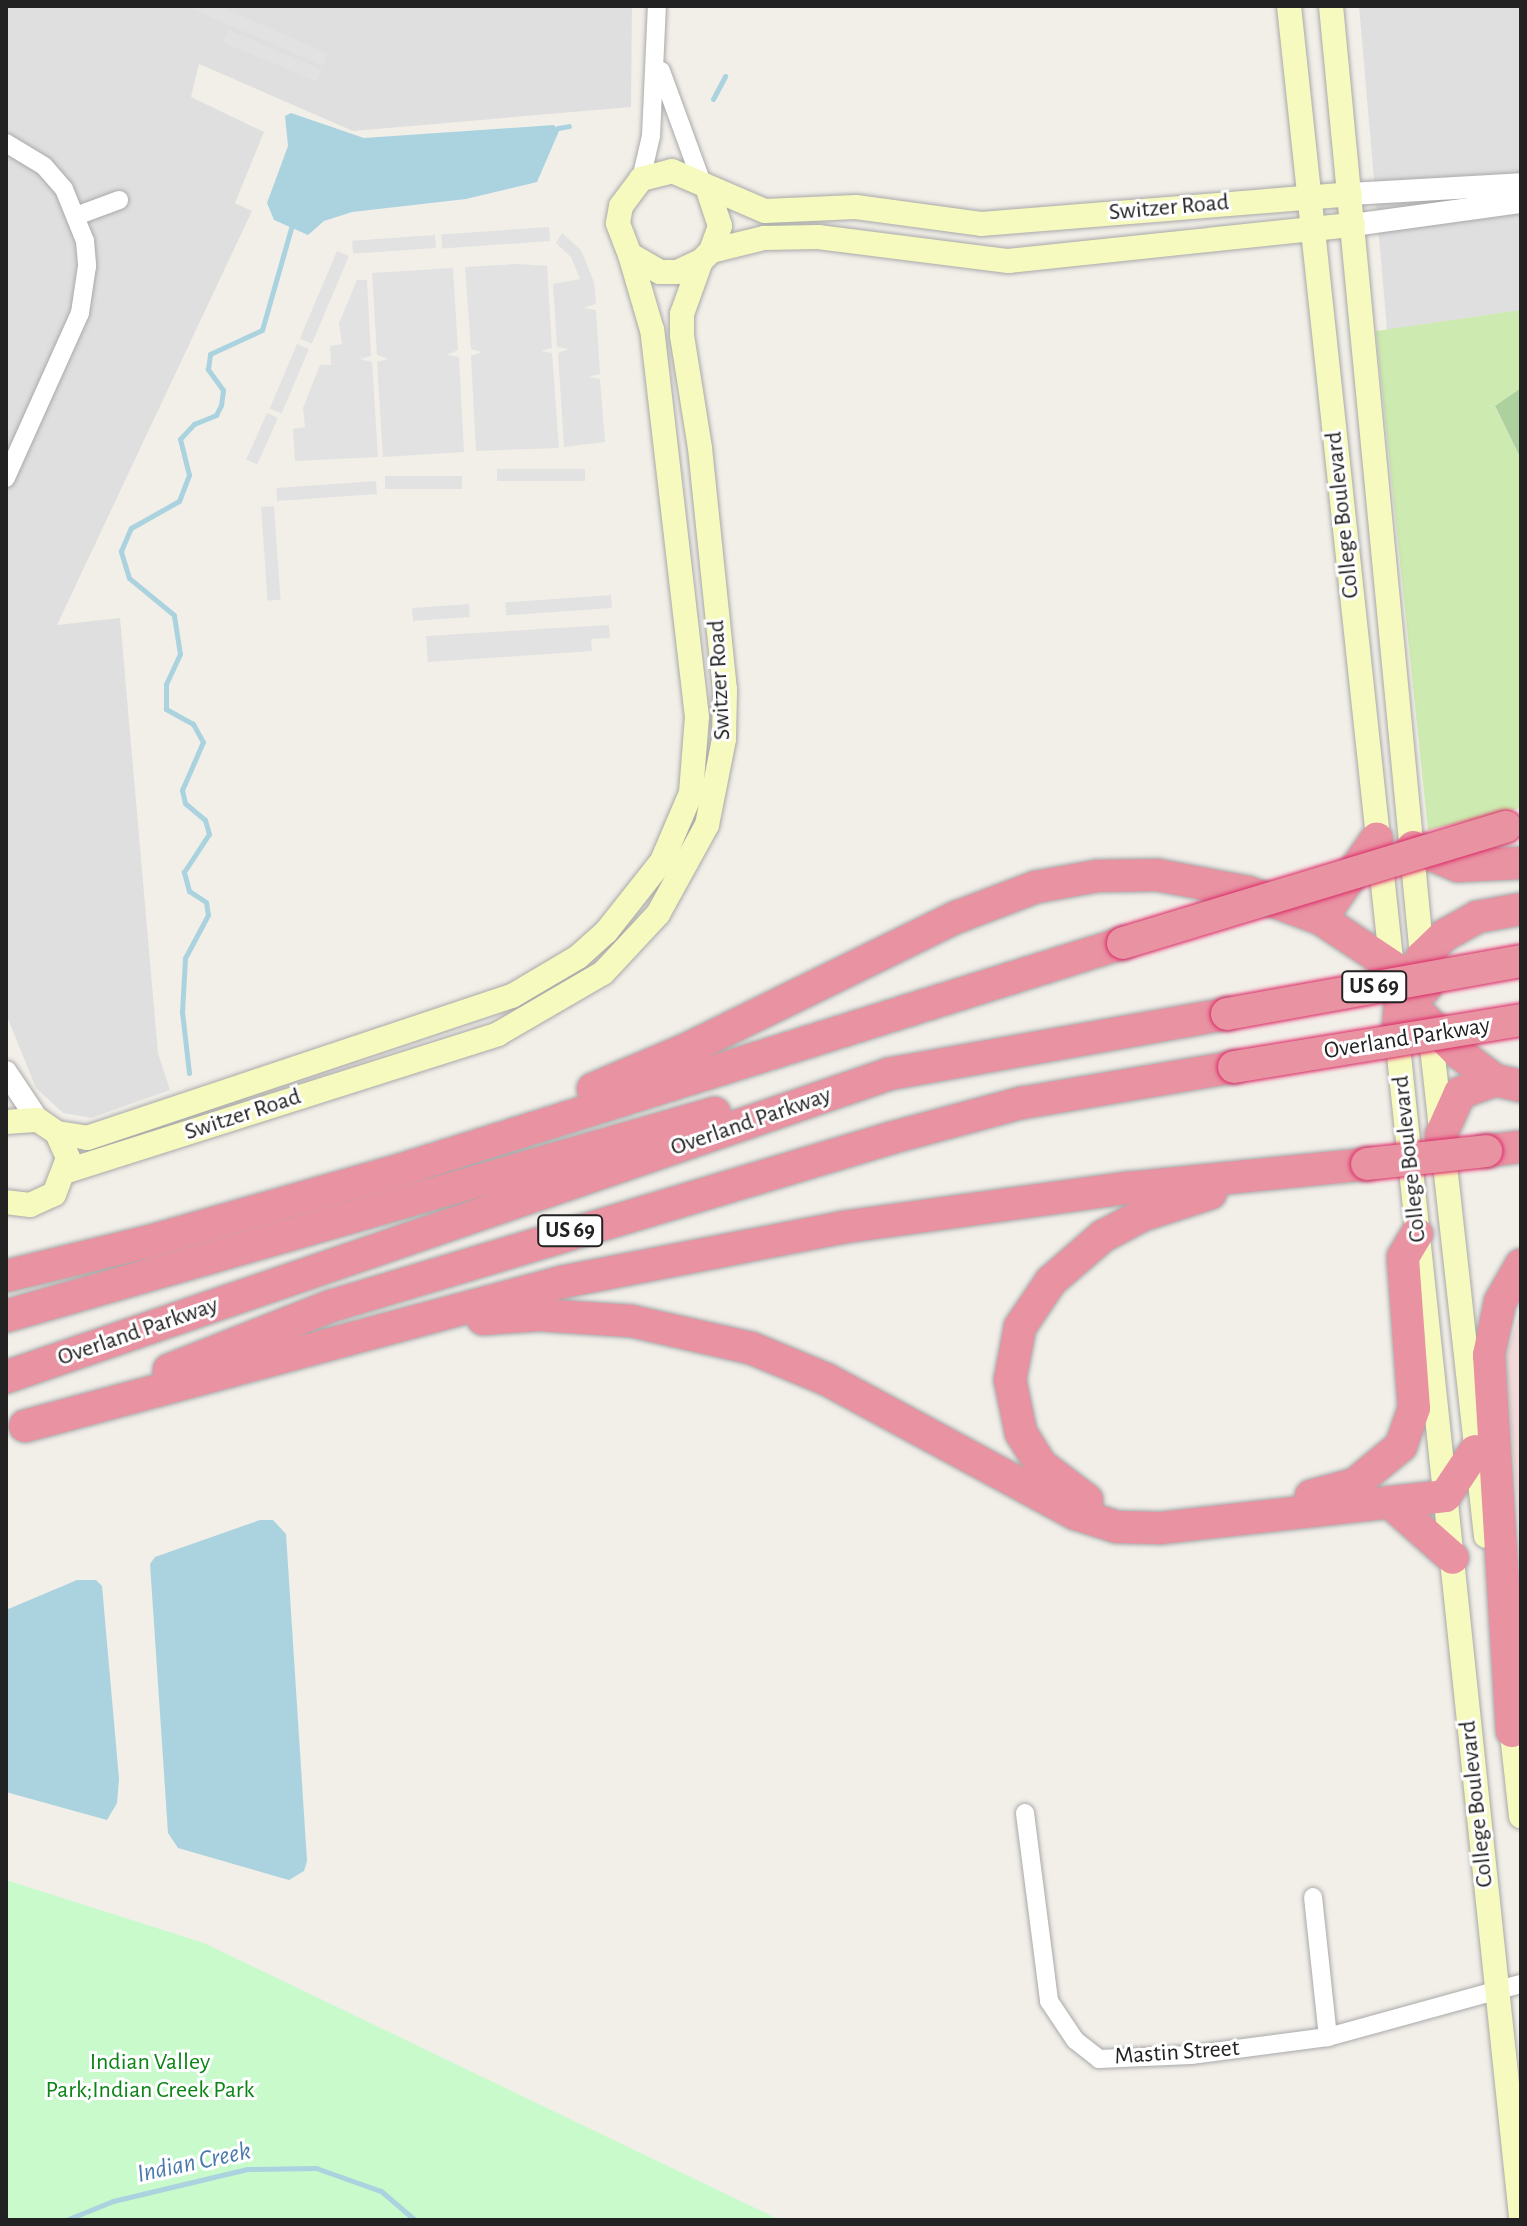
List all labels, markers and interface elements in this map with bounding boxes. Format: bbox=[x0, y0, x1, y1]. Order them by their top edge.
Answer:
street label: Switzer Road bbox=[1108, 188, 1230, 228]
street label: College Boulevard bbox=[1320, 430, 1366, 600]
street label: Switzer Road bbox=[702, 619, 738, 741]
road number: US 69 bbox=[1340, 969, 1408, 1005]
street label: Overland Parkway bbox=[1322, 1012, 1492, 1066]
street label: College Boulevard bbox=[1387, 1074, 1433, 1244]
street label: Overland Parkway bbox=[667, 1081, 835, 1163]
street label: Switzer Road bbox=[181, 1083, 305, 1147]
road number: US 69 bbox=[536, 1213, 604, 1249]
street label: Overland Parkway bbox=[54, 1291, 222, 1373]
street label: College Boulevard bbox=[1454, 1719, 1500, 1889]
street label: Mastin Street bbox=[1114, 2034, 1240, 2072]
park label: Indian Valley Park;Indian Creek Park bbox=[45, 2049, 255, 2105]
water label: Indian Creek bbox=[134, 2136, 254, 2190]

